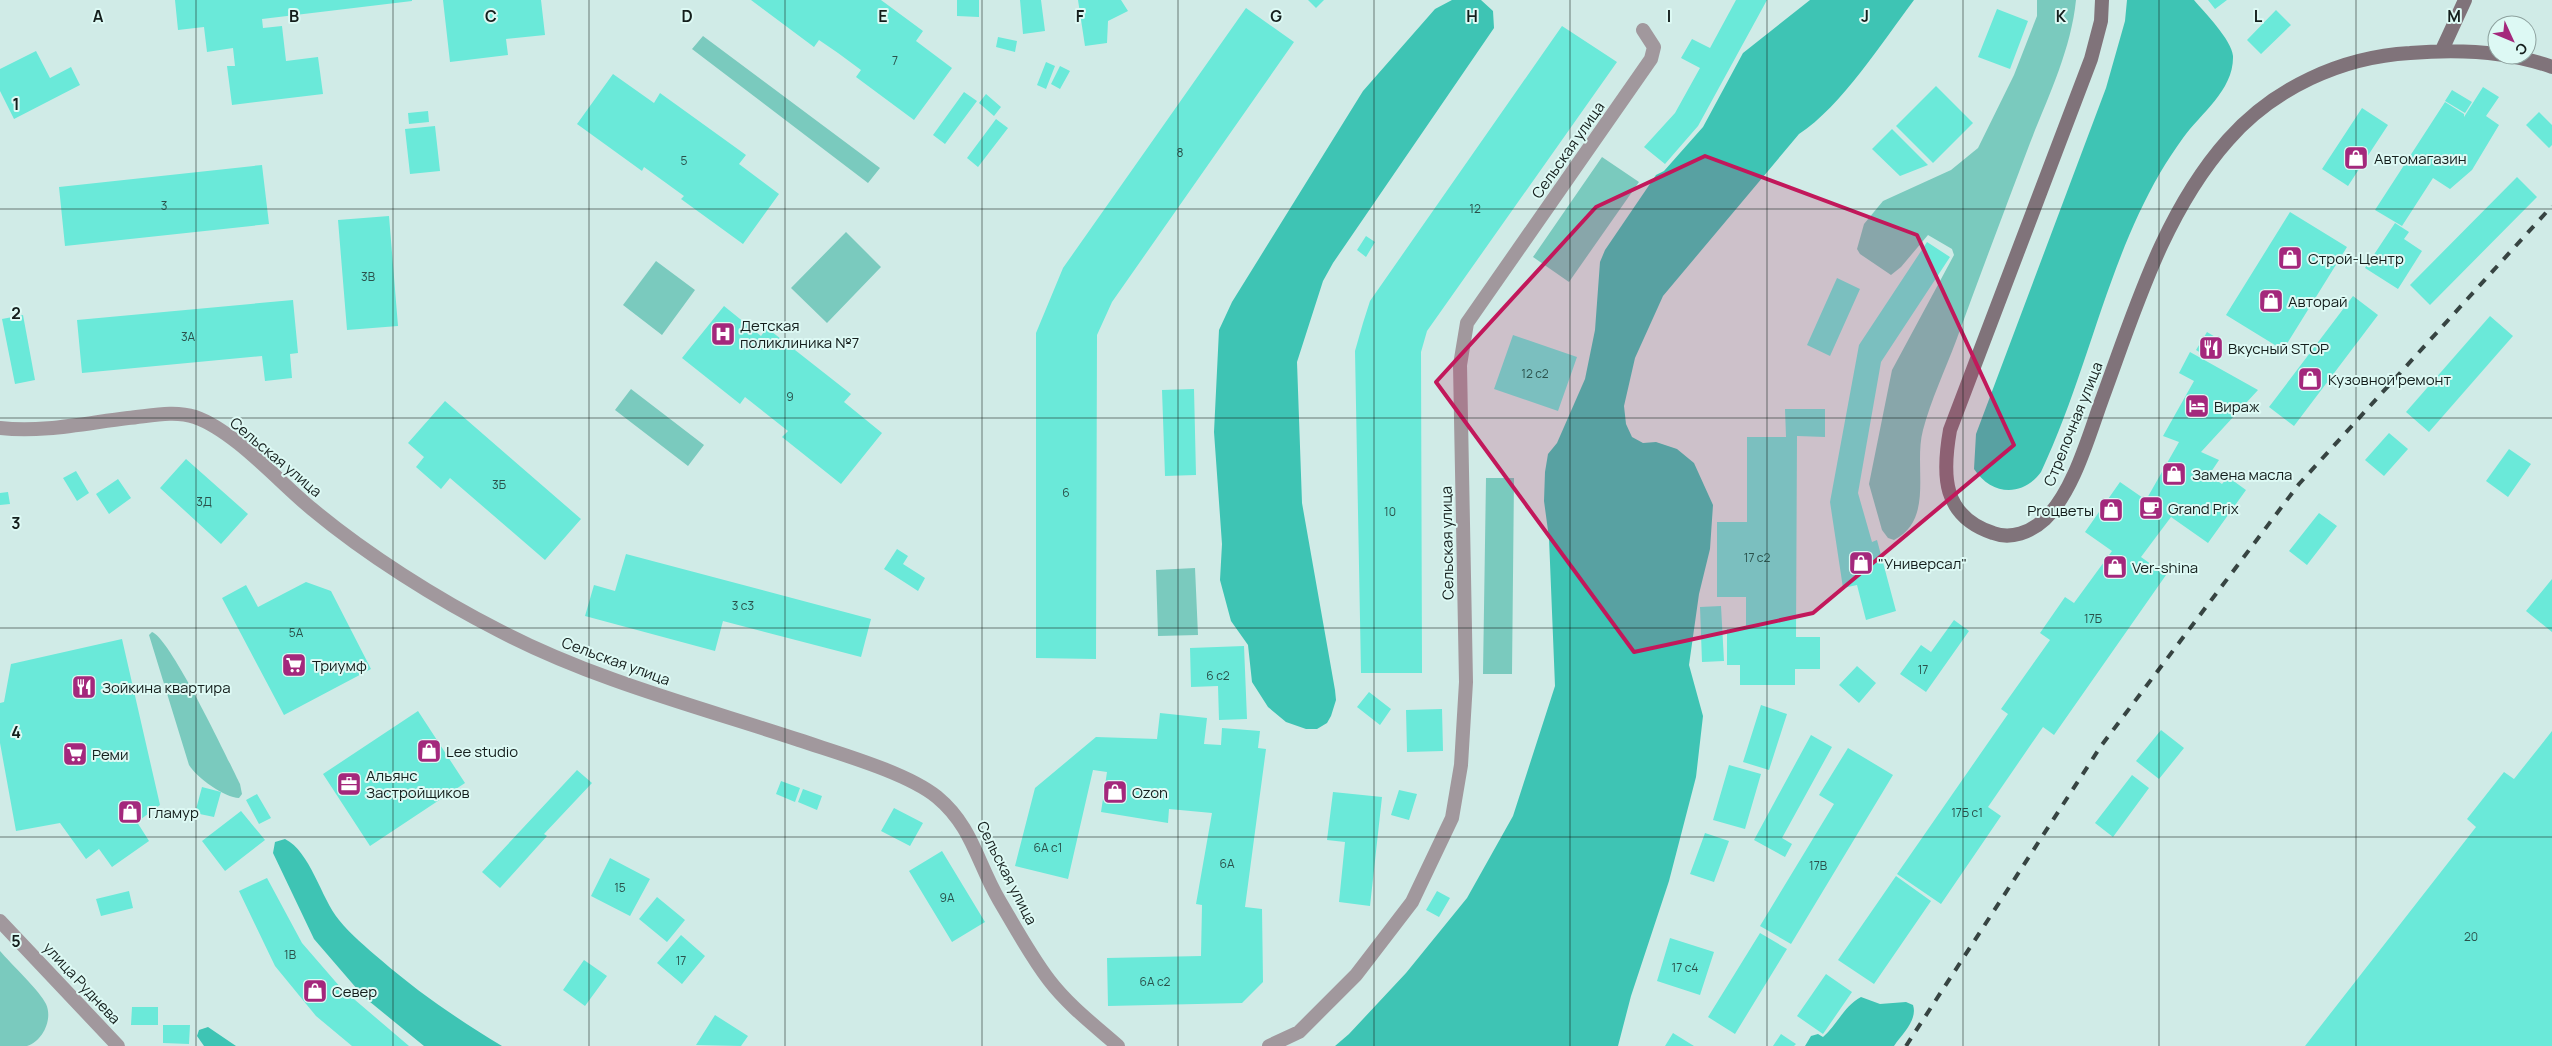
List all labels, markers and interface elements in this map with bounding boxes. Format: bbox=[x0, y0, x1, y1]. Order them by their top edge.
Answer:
text: A bbox=[93, 5, 104, 27]
text: B bbox=[289, 5, 299, 27]
text: C bbox=[485, 5, 497, 27]
text: D bbox=[681, 5, 693, 27]
text: E bbox=[878, 5, 888, 27]
text: F bbox=[1076, 5, 1085, 27]
text: G bbox=[1270, 5, 1282, 27]
text: H bbox=[1466, 5, 1478, 27]
text: I bbox=[1667, 5, 1671, 27]
text: J bbox=[1861, 5, 1869, 27]
text: K bbox=[2056, 5, 2067, 27]
text: L bbox=[2254, 5, 2263, 27]
text: M bbox=[2447, 5, 2461, 27]
north arrow bbox=[2487, 15, 2537, 65]
text: С bbox=[2511, 39, 2532, 60]
house number: 7 bbox=[892, 52, 898, 69]
text: 1 bbox=[12, 93, 20, 115]
street label: Сельская улица bbox=[1527, 97, 1609, 203]
house number: 8 bbox=[1177, 144, 1184, 161]
shop icon: Автомагазин bbox=[2343, 145, 2369, 171]
place label: Автомагазин bbox=[2374, 148, 2467, 169]
house number: 5 bbox=[681, 152, 688, 169]
house number: 3 bbox=[161, 197, 167, 214]
house number: 12 bbox=[1469, 200, 1481, 217]
shop icon: Строй-Центр bbox=[2277, 245, 2303, 271]
place label: Строй-Центр bbox=[2308, 248, 2404, 269]
house number: 3В bbox=[361, 268, 375, 285]
shop icon: Авторай bbox=[2258, 288, 2284, 314]
place label: Авторай bbox=[2288, 291, 2348, 312]
text: 2 bbox=[11, 302, 21, 324]
place label: Детская поликлиника №7 bbox=[740, 315, 859, 353]
hospital icon: Детская поликлиника №7 bbox=[710, 321, 736, 347]
house number: 3А bbox=[181, 328, 196, 345]
restaurant icon: Вкусный STOP bbox=[2198, 335, 2224, 361]
place label: Вкусный STOP bbox=[2228, 338, 2329, 359]
street label: Стрелочная улица bbox=[2038, 359, 2108, 489]
house number: 12 с2 bbox=[1521, 365, 1549, 382]
shop icon: Кузовной ремонт bbox=[2297, 366, 2323, 392]
place label: Кузовной ремонт bbox=[2328, 369, 2451, 390]
house number: 9 bbox=[786, 388, 794, 405]
hotel icon: Вираж bbox=[2184, 393, 2210, 419]
place label: Вираж bbox=[2214, 396, 2260, 417]
street label: Сельская улица bbox=[226, 412, 326, 502]
shop icon: Замена масла bbox=[2161, 461, 2187, 487]
place label: Замена масла bbox=[2192, 464, 2292, 485]
house number: 3Б bbox=[492, 476, 506, 493]
house number: 6 bbox=[1062, 484, 1070, 501]
street label: Сельская улица bbox=[1436, 486, 1458, 600]
house number: 3Д bbox=[196, 493, 212, 510]
cafe icon: Grand Prix bbox=[2138, 495, 2164, 521]
shop icon: Proцветы bbox=[2098, 497, 2124, 523]
place label: Grand Prix bbox=[2168, 498, 2239, 519]
place label: Proцветы bbox=[2027, 500, 2094, 521]
house number: 10 bbox=[1384, 503, 1396, 520]
text: 3 bbox=[11, 512, 21, 534]
house number: 17 с2 bbox=[1744, 549, 1770, 566]
shop icon: "Универсал" bbox=[1848, 550, 1874, 576]
place label: "Универсал" bbox=[1878, 553, 1967, 574]
shop icon: Ver-shina bbox=[2102, 554, 2128, 580]
place label: Ver-shina bbox=[2132, 557, 2198, 578]
house number: 3 с3 bbox=[732, 597, 754, 614]
house number: 17Б bbox=[2084, 610, 2102, 627]
house number: 5А bbox=[289, 624, 304, 641]
street label: Сельская улица bbox=[559, 632, 673, 690]
supermarket icon: Триумф bbox=[281, 652, 307, 678]
place label: Триумф bbox=[312, 655, 367, 676]
house number: 17 bbox=[1918, 661, 1928, 678]
house number: 6 с2 bbox=[1206, 667, 1230, 684]
restaurant icon: Зойкина квартира bbox=[71, 674, 97, 700]
place label: Зойкина квартира bbox=[102, 677, 231, 698]
text: 4 bbox=[11, 721, 21, 743]
shop icon: Lee studio bbox=[416, 738, 442, 764]
supermarket icon: Реми bbox=[62, 741, 88, 767]
place label: Lee studio bbox=[446, 741, 518, 762]
place label: Реми bbox=[92, 744, 129, 765]
place label: Альянс Застройщиков bbox=[366, 765, 470, 803]
office icon: Альянс Застройщиков bbox=[336, 771, 362, 797]
shop icon: Ozon bbox=[1102, 779, 1128, 805]
place label: Ozon bbox=[1132, 782, 1168, 803]
shop icon: Гламур bbox=[117, 799, 143, 825]
place label: Гламур bbox=[148, 802, 199, 823]
house number: 17Б с1 bbox=[1951, 804, 1983, 821]
street label: Сельская улица bbox=[972, 817, 1042, 929]
house number: 6А с1 bbox=[1034, 839, 1062, 856]
house number: 6А bbox=[1219, 855, 1235, 872]
house number: 17В bbox=[1809, 857, 1827, 874]
house number: 15 bbox=[614, 879, 626, 896]
house number: 9А bbox=[939, 889, 955, 906]
house number: 20 bbox=[2464, 928, 2478, 945]
text: 5 bbox=[11, 930, 21, 952]
street label: улица Руднева bbox=[39, 937, 125, 1029]
house number: 1В bbox=[284, 946, 296, 963]
house number: 17 bbox=[676, 952, 686, 969]
house number: 17 с4 bbox=[1672, 959, 1698, 976]
house number: 6А с2 bbox=[1140, 973, 1171, 990]
shop icon: Север bbox=[302, 978, 328, 1004]
place label: Север bbox=[332, 981, 377, 1002]

